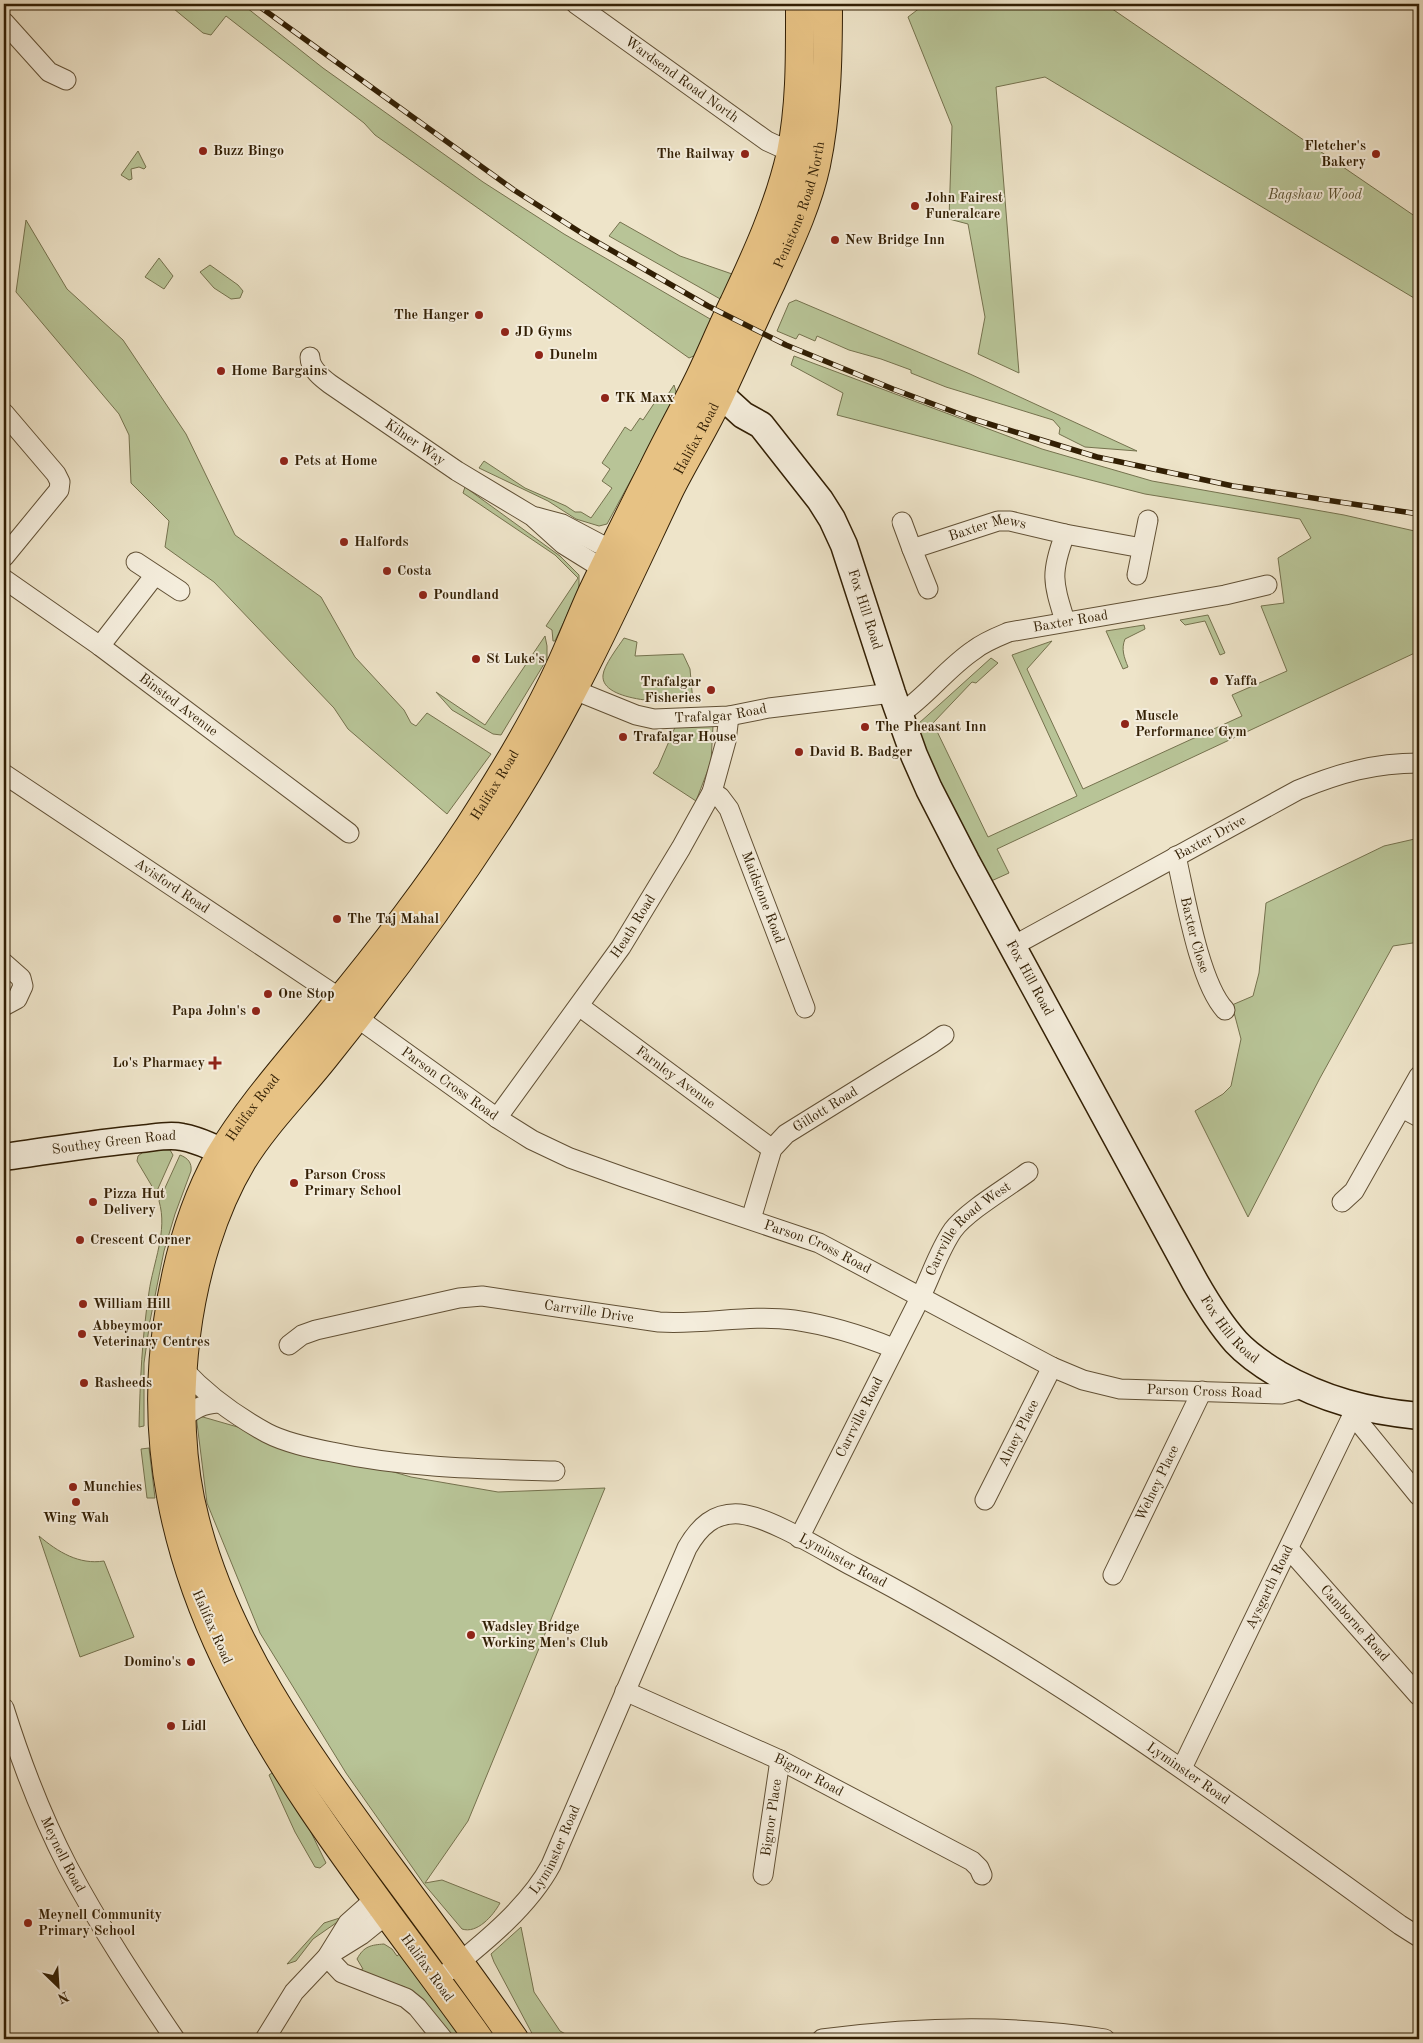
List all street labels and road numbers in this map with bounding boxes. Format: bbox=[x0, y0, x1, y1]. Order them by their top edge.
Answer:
street label: Wardsend Road North bbox=[622, 34, 741, 125]
street label: Penistone Road North bbox=[771, 140, 827, 271]
street label: Halifax Road bbox=[672, 401, 722, 477]
street label: Kilner Way bbox=[382, 417, 448, 468]
street label: Baxter Mews bbox=[947, 513, 1028, 544]
street label: Fox Hill Road bbox=[845, 567, 884, 651]
street label: Baxter Road bbox=[1032, 608, 1109, 635]
street label: Binsted Avenue bbox=[136, 671, 220, 739]
street label: Trafalgar Road bbox=[674, 702, 768, 725]
street label: Halifax Road bbox=[468, 748, 522, 823]
street label: Baxter Drive bbox=[1173, 813, 1248, 863]
street label: Maidstone Road bbox=[739, 850, 787, 945]
street label: Avisford Road bbox=[132, 856, 212, 916]
street label: Heath Road bbox=[608, 892, 658, 961]
street label: Baxter Close bbox=[1178, 896, 1211, 975]
street label: Fox Hill Road bbox=[1003, 938, 1056, 1018]
street label: Farnley Avenue bbox=[633, 1044, 718, 1111]
street label: Parson Cross Road bbox=[398, 1045, 501, 1123]
street label: Halifax Road bbox=[224, 1072, 282, 1144]
street label: Gillott Road bbox=[791, 1084, 860, 1135]
street label: Southey Green Road bbox=[51, 1129, 176, 1157]
street label: Carrville Road West bbox=[924, 1179, 1013, 1278]
street label: Parson Cross Road bbox=[762, 1218, 873, 1276]
street label: Fox Hill Road bbox=[1198, 1293, 1261, 1366]
street label: Carrville Drive bbox=[543, 1298, 635, 1325]
street label: Carrville Road bbox=[833, 1375, 886, 1460]
street label: Parson Cross Road bbox=[1146, 1383, 1262, 1400]
street label: Alney Place bbox=[996, 1397, 1041, 1469]
street label: Welney Place bbox=[1133, 1443, 1182, 1523]
street label: Lyminster Road bbox=[797, 1531, 889, 1590]
street label: Aysgarth Road bbox=[1243, 1543, 1296, 1631]
street label: Camborne Road bbox=[1317, 1582, 1392, 1664]
street label: Halifax Road bbox=[189, 1588, 235, 1666]
street label: Lyminster Road bbox=[1144, 1740, 1232, 1807]
street label: Bignor Road bbox=[772, 1751, 846, 1799]
street label: Bignor Place bbox=[759, 1778, 784, 1857]
street label: Lyminster Road bbox=[527, 1803, 583, 1897]
street label: Meynell Road bbox=[38, 1815, 87, 1895]
street label: Halifax Road bbox=[398, 1932, 456, 2004]

